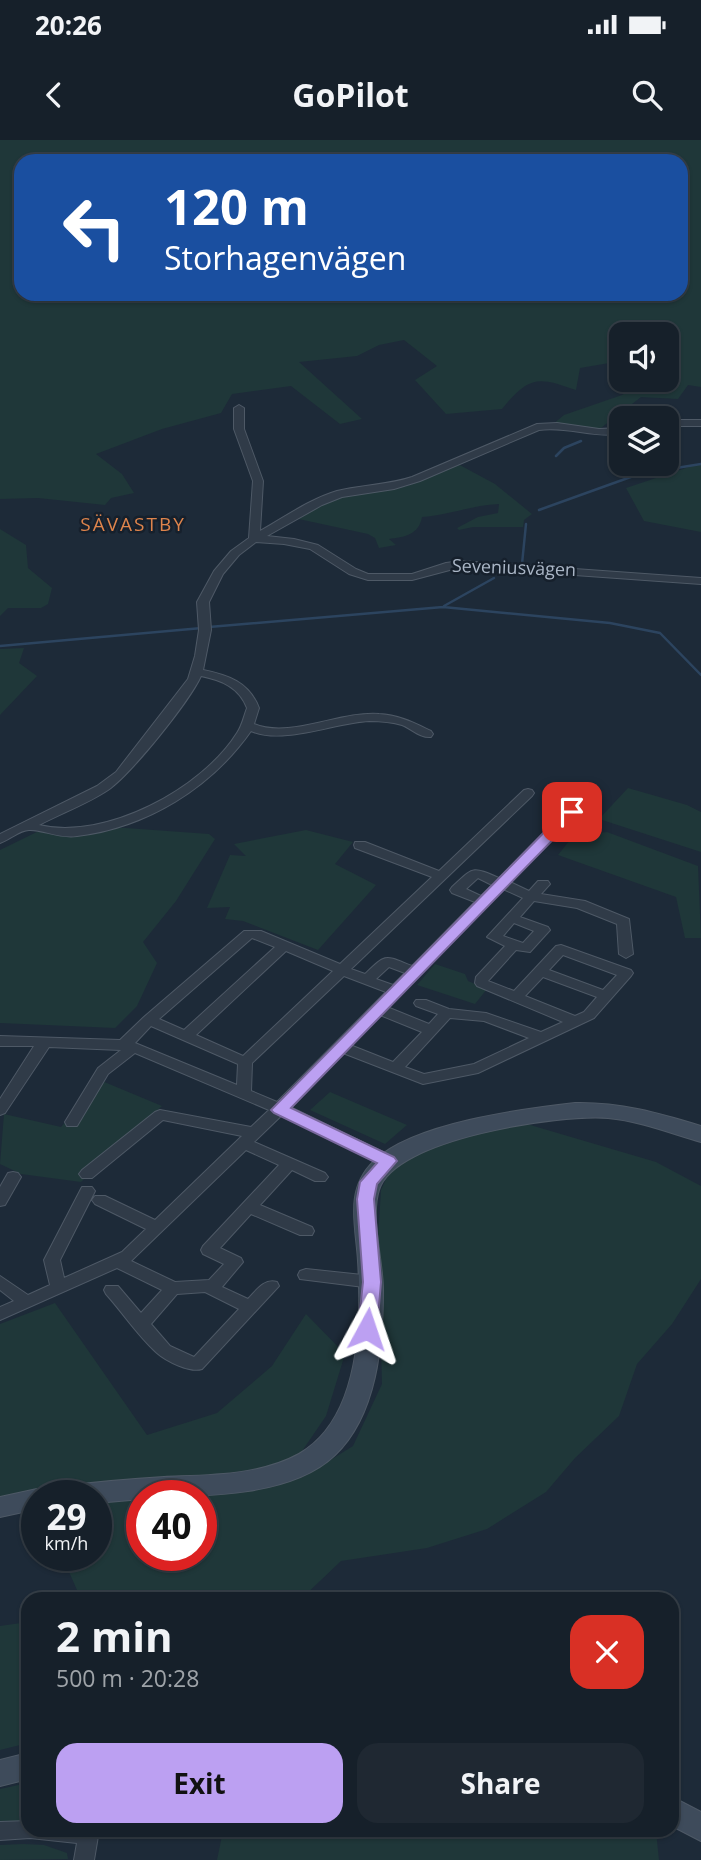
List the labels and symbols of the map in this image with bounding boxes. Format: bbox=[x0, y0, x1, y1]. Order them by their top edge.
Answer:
district label: SÄVASTBY bbox=[80, 511, 186, 537]
street label: Seveniusvägen bbox=[452, 553, 577, 581]
pin bbox=[542, 782, 602, 842]
position arrow bbox=[330, 1292, 404, 1366]
speed limit sign: 40 bbox=[126, 1480, 217, 1571]

